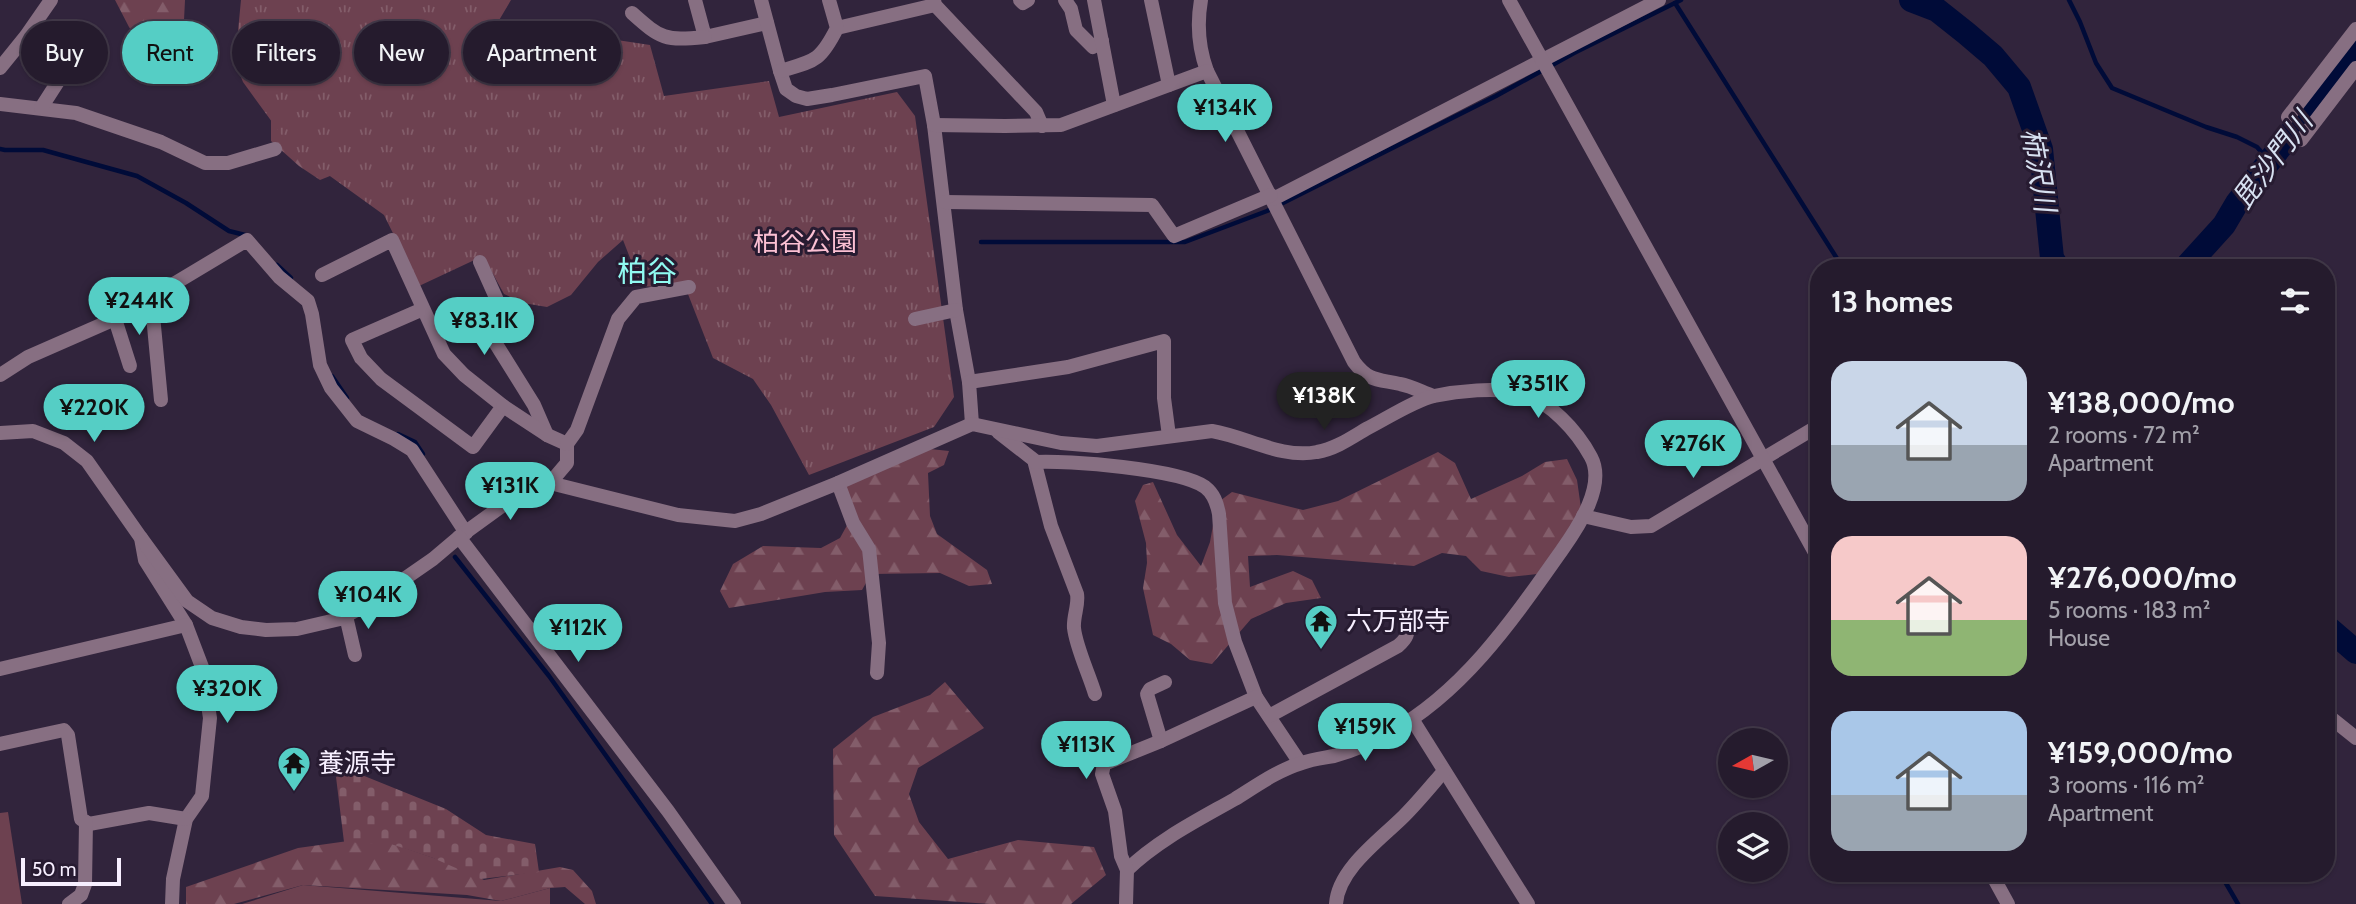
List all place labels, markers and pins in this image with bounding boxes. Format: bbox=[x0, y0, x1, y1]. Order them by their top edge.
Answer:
pin: ¥134K bbox=[1176, 85, 1274, 144]
pin: ¥244K bbox=[90, 278, 188, 337]
pin: ¥83.1K bbox=[427, 298, 541, 357]
pin: ¥351K bbox=[1489, 360, 1587, 420]
pin: ¥138K bbox=[1275, 372, 1373, 432]
pin: ¥220K bbox=[45, 384, 143, 444]
pin: ¥276K bbox=[1644, 420, 1742, 480]
pin: ¥131K bbox=[461, 462, 559, 522]
pin: ¥104K bbox=[319, 572, 417, 631]
temple icon: 六万部寺 bbox=[1302, 602, 1340, 651]
pin: ¥112K bbox=[529, 604, 627, 664]
place label: 六万部寺 bbox=[1346, 605, 1450, 637]
pin: ¥320K bbox=[178, 666, 276, 725]
pin: ¥159K bbox=[1316, 704, 1414, 763]
pin: ¥113K bbox=[1037, 722, 1135, 781]
temple icon: 養源寺 bbox=[275, 744, 313, 793]
place label: 養源寺 bbox=[318, 747, 396, 779]

